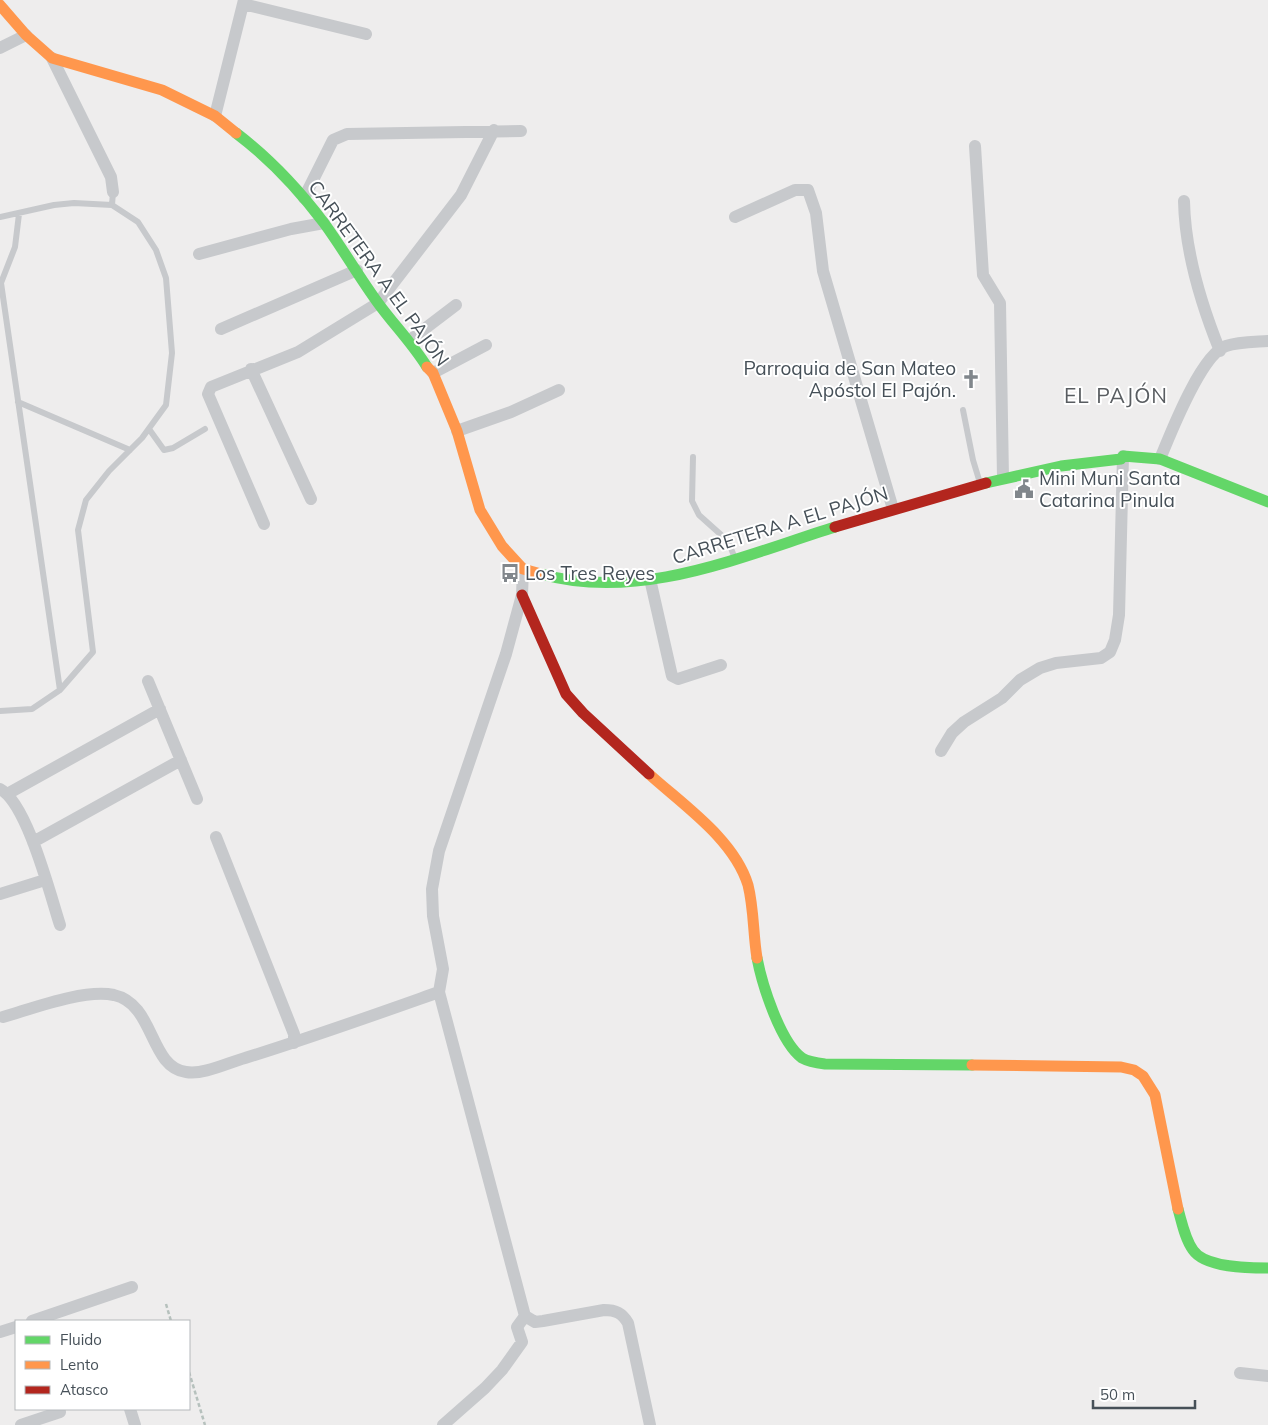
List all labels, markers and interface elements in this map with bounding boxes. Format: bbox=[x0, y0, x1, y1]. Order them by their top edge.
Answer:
street label: CARRETERA A EL PAJÓN bbox=[303, 175, 455, 371]
place label: Parroquia de San Mateo Apóstol El Pajón. bbox=[743, 356, 956, 402]
church icon: Parroquia de San Mateo Apóstol El Pajón. bbox=[960, 368, 982, 390]
district label: EL PAJÓN bbox=[1064, 382, 1168, 408]
place label: Mini Muni Santa Catarina Pinula bbox=[1039, 466, 1181, 512]
public building icon: Mini Muni Santa Catarina Pinula bbox=[1013, 478, 1035, 500]
street label: CARRETERA A EL PAJÓN bbox=[669, 481, 891, 569]
place label: Los Tres Reyes bbox=[525, 561, 655, 585]
bus stop icon: Los Tres Reyes bbox=[499, 562, 521, 584]
legend bbox=[15, 1320, 190, 1410]
text: Fluido bbox=[60, 1330, 102, 1349]
text: Lento bbox=[60, 1355, 99, 1374]
scale bar bbox=[1093, 1378, 1196, 1410]
text: Atasco bbox=[60, 1380, 108, 1399]
text: 50 m bbox=[1100, 1385, 1135, 1404]

